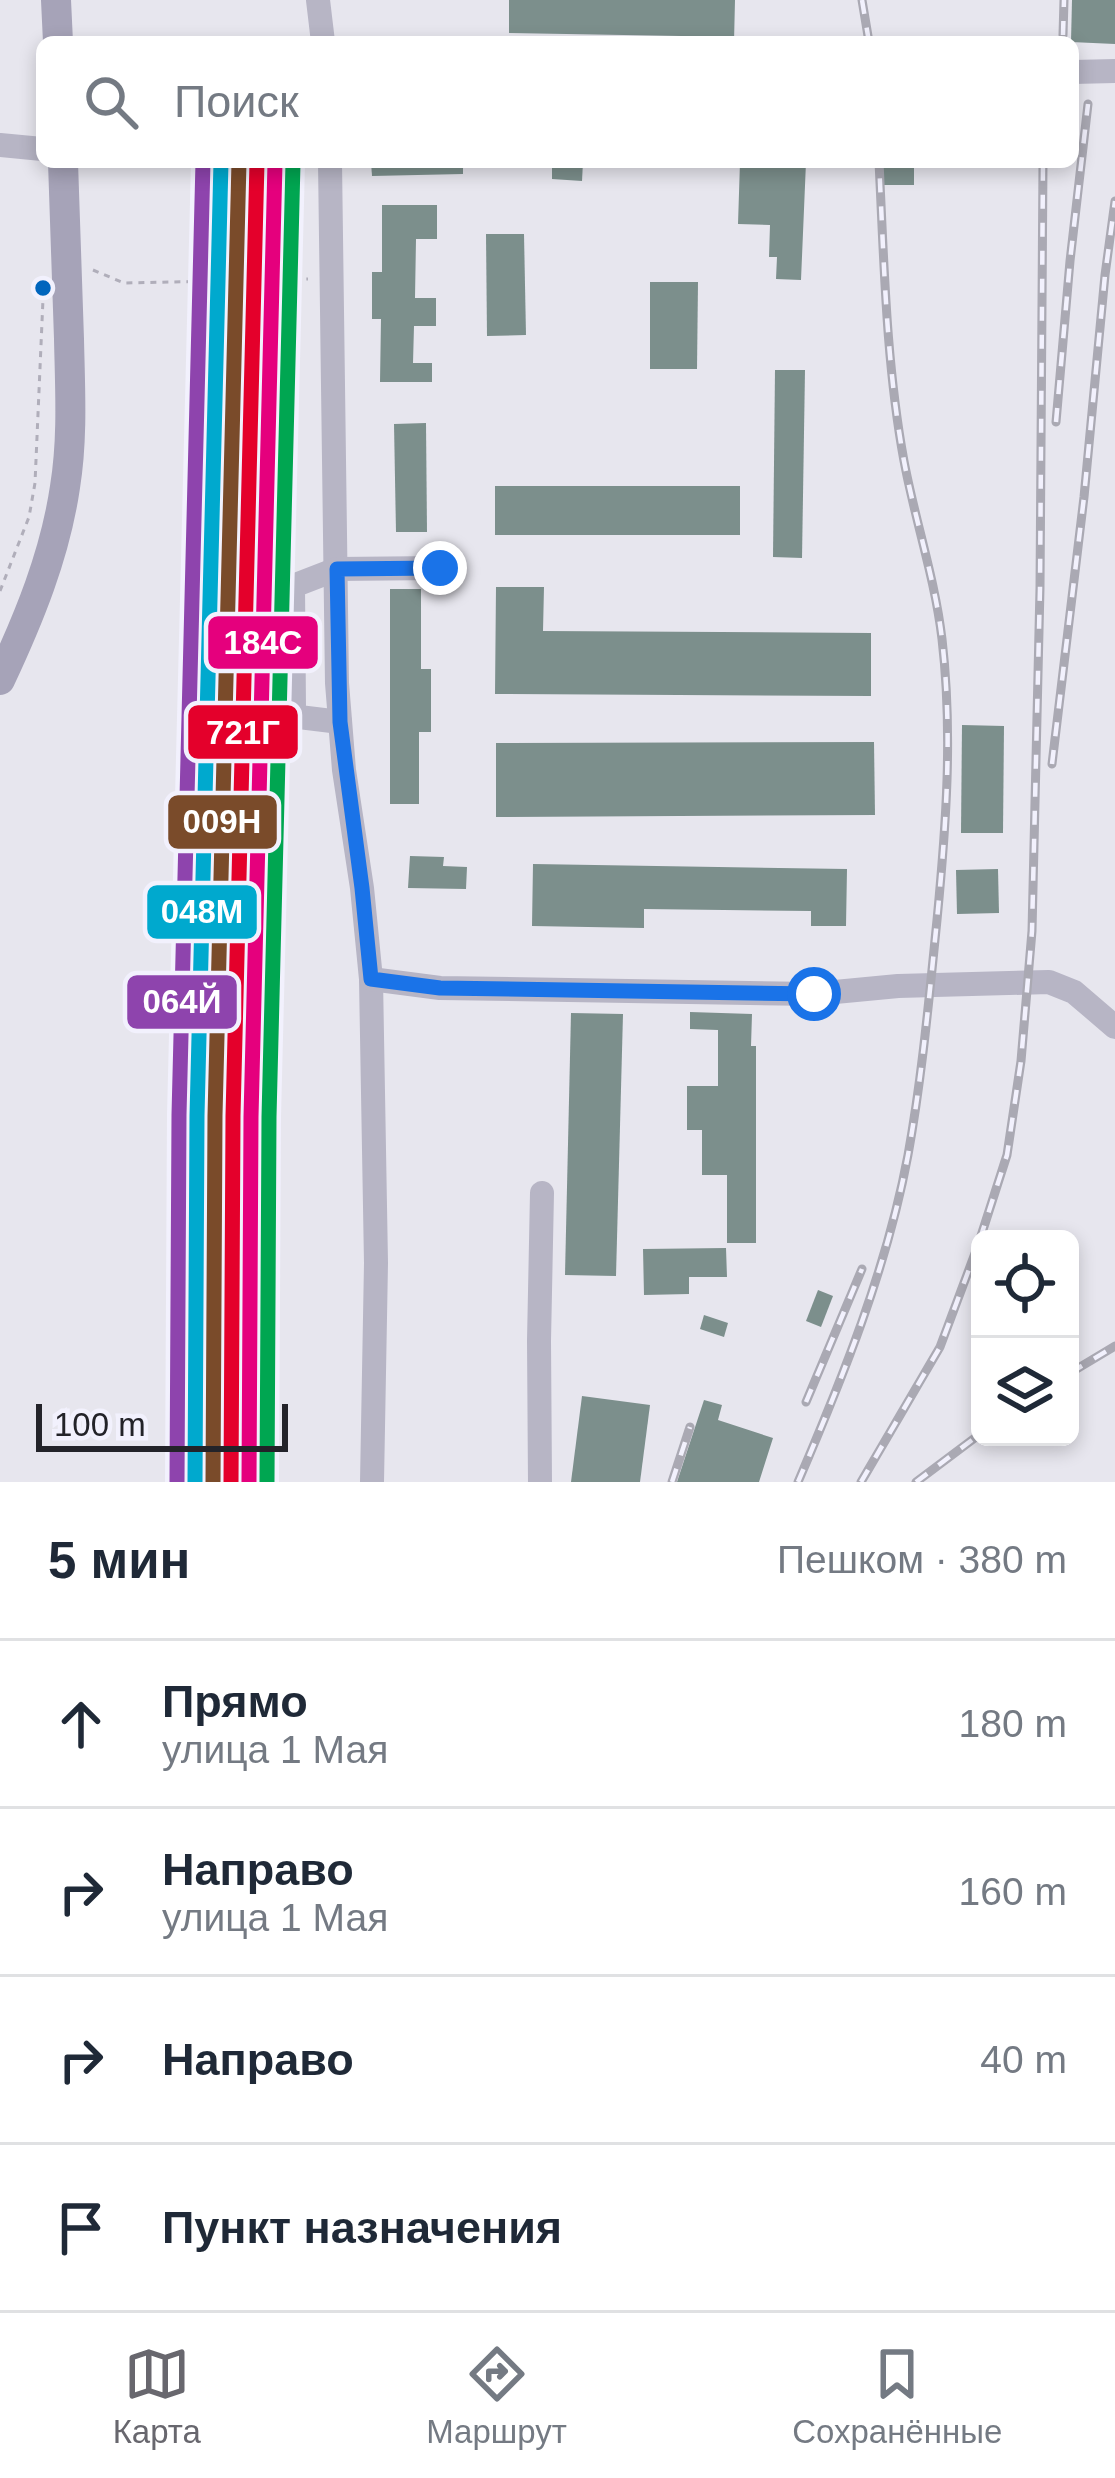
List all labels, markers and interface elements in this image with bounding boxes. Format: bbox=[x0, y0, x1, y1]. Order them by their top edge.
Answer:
search box bbox=[36, 36, 1079, 168]
icon: search bbox=[78, 69, 144, 135]
text: Поиск bbox=[174, 76, 299, 127]
unlabelled marker bbox=[32, 277, 54, 299]
route end bbox=[413, 541, 467, 595]
line badge: 184С bbox=[206, 614, 320, 671]
text: 184С bbox=[224, 624, 302, 661]
line badge: 721Г bbox=[186, 703, 300, 761]
text: 721Г bbox=[206, 714, 280, 751]
line badge: 009Н bbox=[166, 793, 279, 851]
text: 009Н bbox=[183, 803, 261, 840]
line badge: 048М bbox=[145, 883, 259, 941]
text: 048М bbox=[161, 893, 243, 930]
route start bbox=[787, 967, 841, 1021]
line badge: 064Й bbox=[125, 973, 239, 1031]
text: 064Й bbox=[143, 982, 221, 1020]
map controls bbox=[971, 1230, 1079, 1446]
button: locate bbox=[971, 1230, 1079, 1338]
button: layers bbox=[971, 1338, 1079, 1446]
scale bar bbox=[36, 1398, 288, 1451]
text: 100 m bbox=[54, 1406, 146, 1443]
text: 5 мин bbox=[48, 1532, 190, 1589]
text: Пешком · 380 m bbox=[777, 1538, 1067, 1581]
text: Прямо bbox=[162, 1676, 308, 1727]
icon: ahead bbox=[48, 1691, 114, 1757]
text: 180 m bbox=[959, 1702, 1067, 1745]
text: улица 1 Мая bbox=[162, 1728, 388, 1771]
text: Направо bbox=[162, 1844, 354, 1895]
icon: right bbox=[48, 1859, 114, 1925]
text: 160 m bbox=[959, 1870, 1067, 1913]
text: улица 1 Мая bbox=[162, 1896, 388, 1939]
icon: right bbox=[48, 2027, 114, 2093]
text: Направо bbox=[162, 2034, 354, 2085]
text: 40 m bbox=[980, 2038, 1067, 2081]
icon: arrive bbox=[48, 2195, 114, 2261]
text: Пункт назначения bbox=[162, 2202, 562, 2253]
tab: Карта bbox=[113, 2341, 201, 2451]
tab: Маршрут bbox=[426, 2341, 567, 2451]
tab: Сохранённые bbox=[792, 2341, 1002, 2451]

